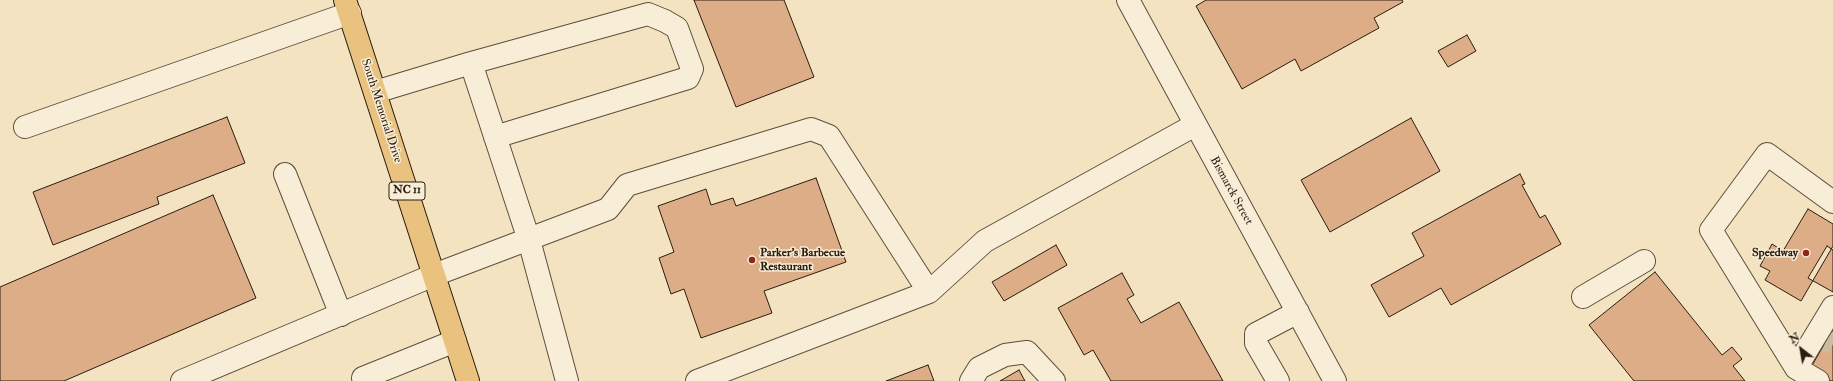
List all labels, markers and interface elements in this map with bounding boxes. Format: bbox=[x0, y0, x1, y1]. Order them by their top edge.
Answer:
street label: South Memorial Drive bbox=[357, 57, 405, 165]
street label: Bismarck Street bbox=[1206, 154, 1256, 228]
road number: NC 11 bbox=[389, 182, 425, 200]
place label: Parker's Barbecue Restaurant bbox=[760, 246, 845, 274]
place label: Speedway bbox=[1752, 246, 1798, 260]
marker: Speedway bbox=[1801, 248, 1811, 258]
marker: Parker's Barbecue Restaurant bbox=[747, 255, 757, 265]
north arrow bbox=[1781, 329, 1821, 369]
text: N bbox=[1787, 330, 1802, 346]

